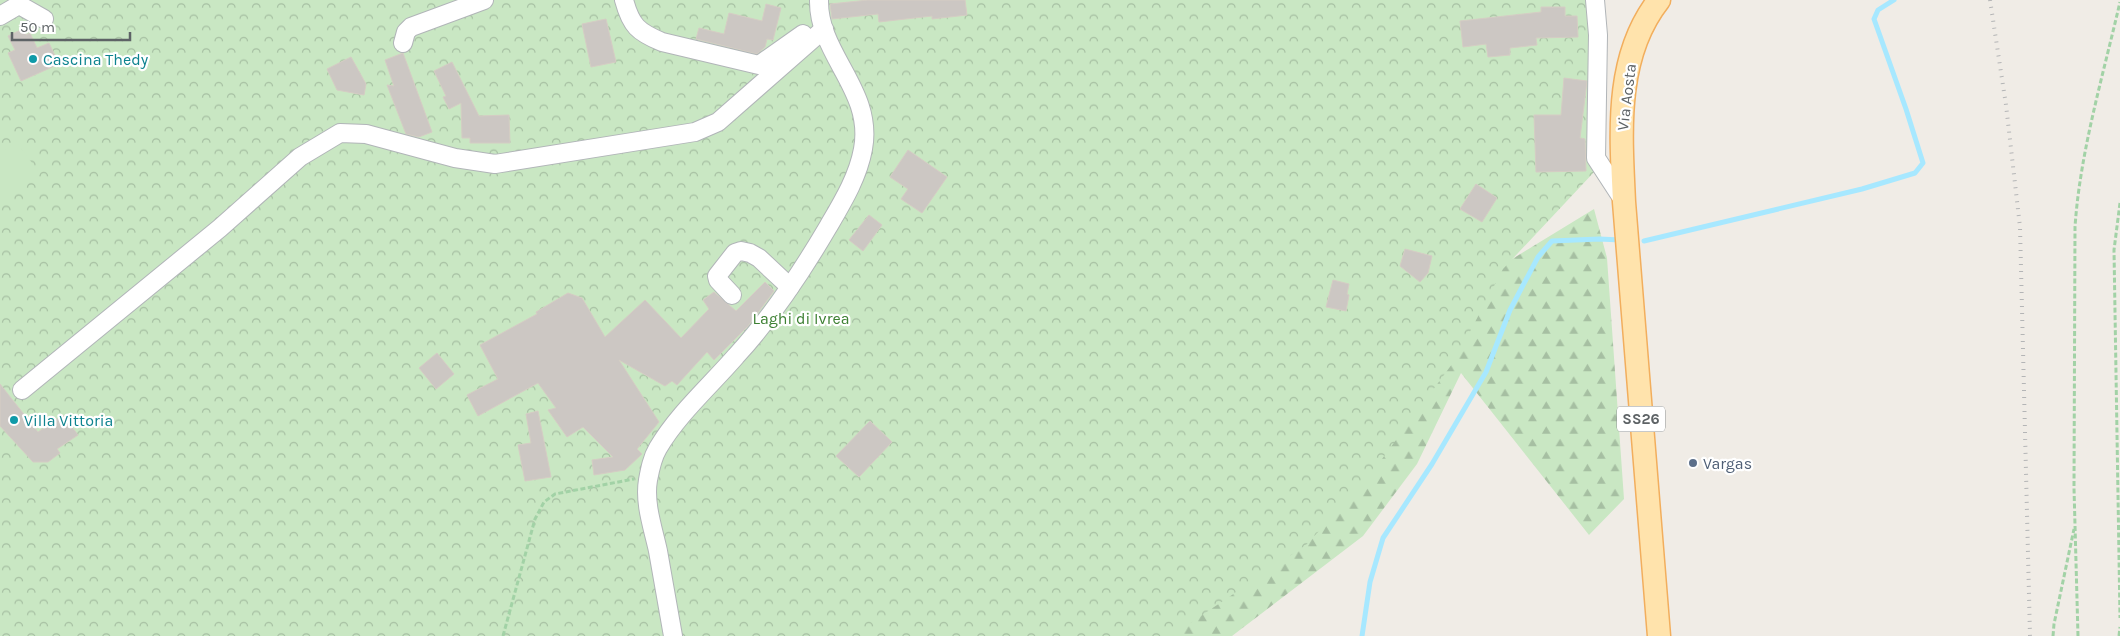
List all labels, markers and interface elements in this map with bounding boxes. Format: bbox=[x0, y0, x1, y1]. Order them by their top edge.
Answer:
scale bar bbox=[12, 10, 130, 42]
text: 50 m bbox=[20, 18, 55, 36]
place label: Cascina Thedy bbox=[43, 50, 149, 69]
marker: Cascina Thedy bbox=[27, 53, 39, 65]
street label: Via Aosta bbox=[1613, 62, 1640, 132]
park label: Laghi di Ivrea bbox=[753, 309, 849, 328]
road number: SS26 bbox=[1617, 406, 1665, 432]
place label: Villa Vittoria bbox=[24, 411, 113, 430]
marker: Villa Vittoria bbox=[8, 414, 20, 426]
place label: Vargas bbox=[1703, 454, 1752, 473]
marker: Vargas bbox=[1687, 457, 1699, 469]

